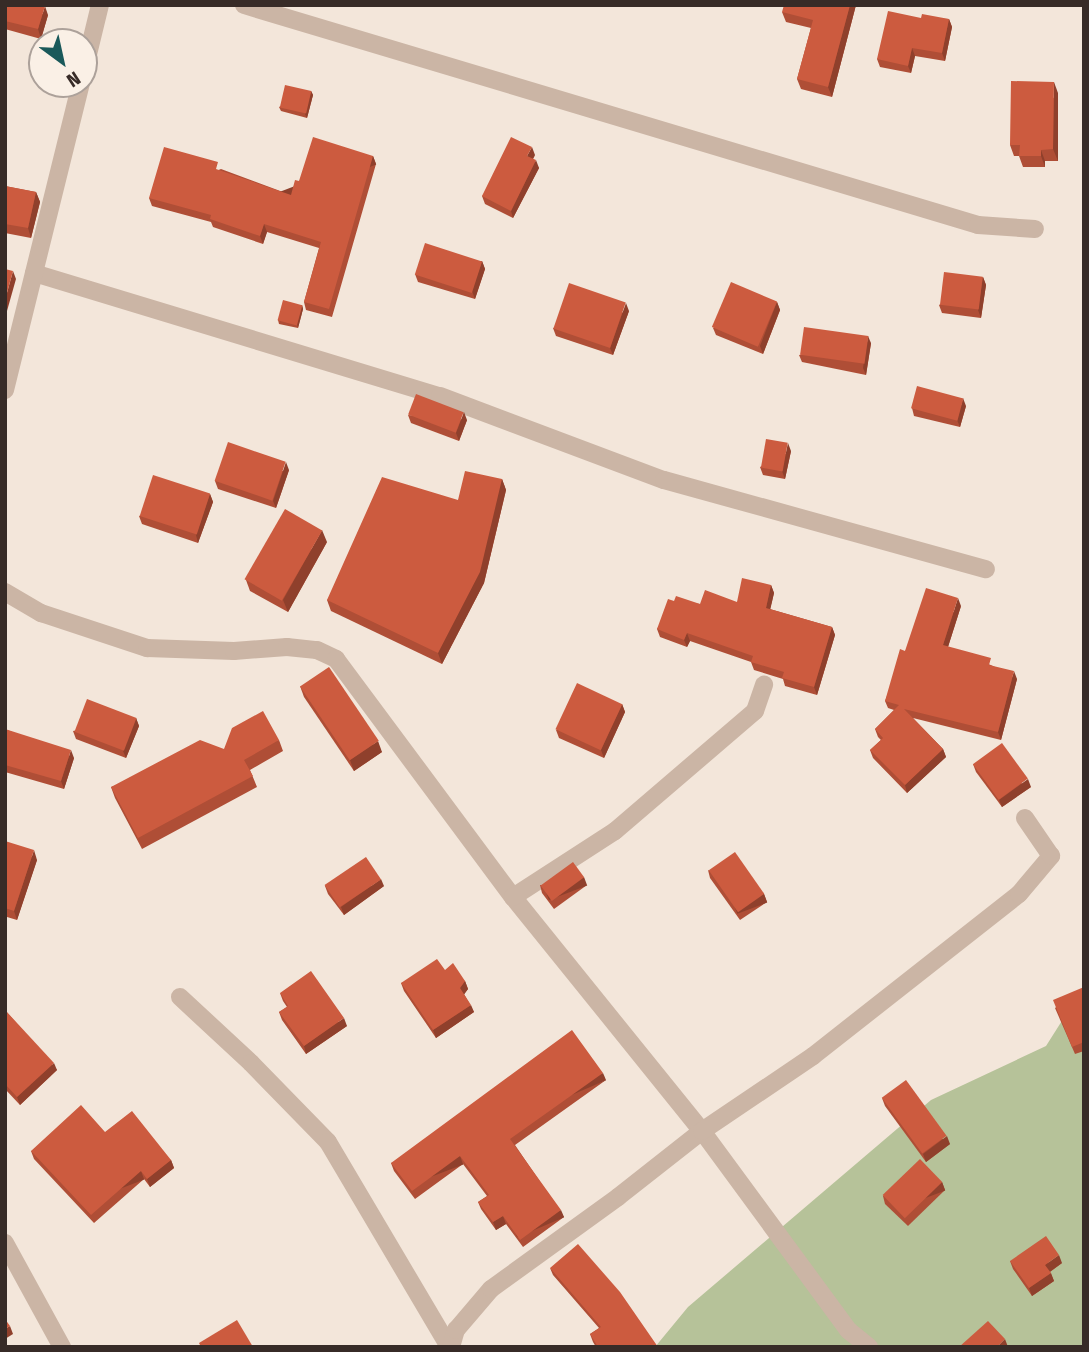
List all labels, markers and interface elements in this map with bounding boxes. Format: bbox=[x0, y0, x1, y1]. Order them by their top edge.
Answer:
north arrow bbox=[28, 28, 98, 98]
text: N bbox=[63, 67, 85, 92]

